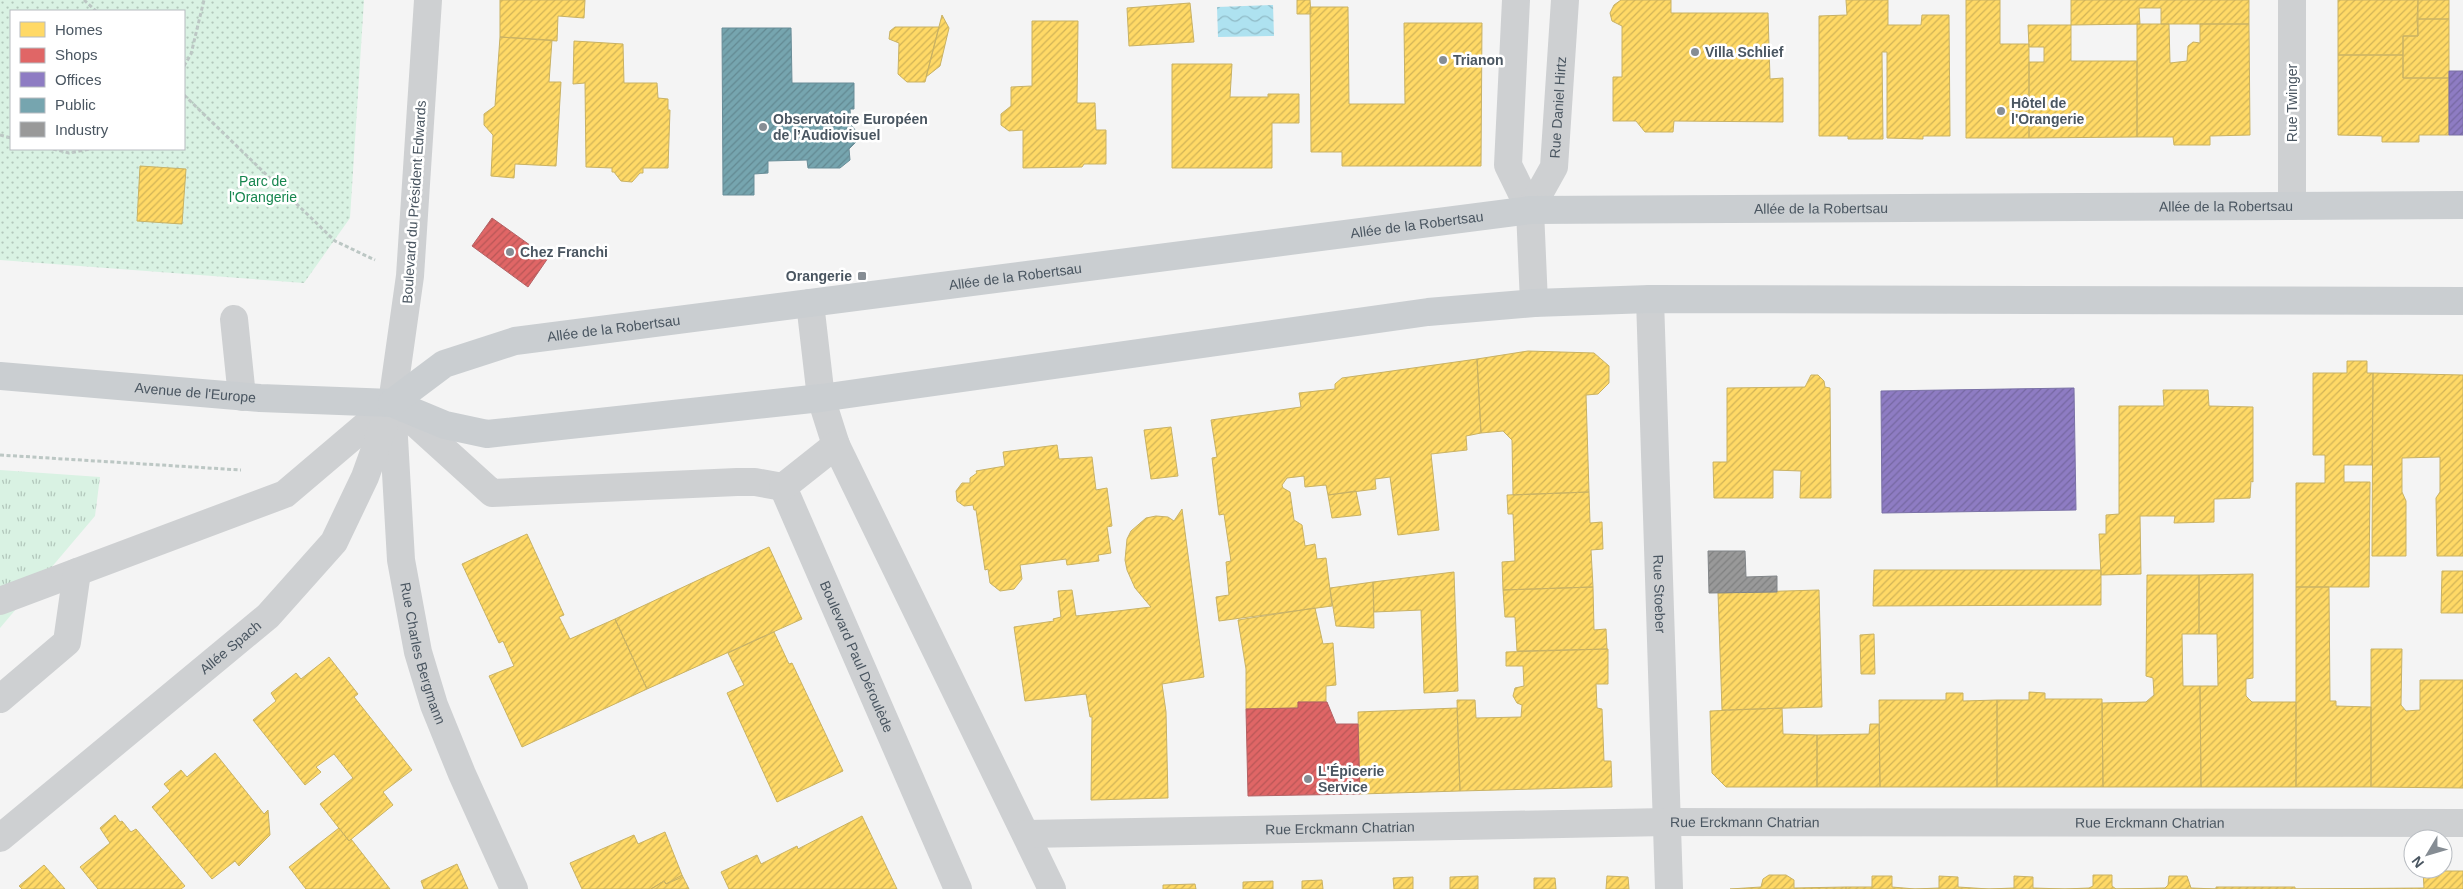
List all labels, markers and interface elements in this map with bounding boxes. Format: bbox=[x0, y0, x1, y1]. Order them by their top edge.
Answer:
legend bbox=[10, 10, 185, 150]
text: Homes bbox=[55, 21, 103, 38]
place label: Villa Schlief bbox=[1705, 44, 1784, 60]
text: Shops bbox=[55, 46, 98, 63]
marker: Villa Schlief bbox=[1689, 46, 1701, 58]
place label: Trianon bbox=[1453, 52, 1504, 68]
marker: Trianon bbox=[1437, 54, 1449, 66]
street label: Rue Daniel Hirtz bbox=[1547, 56, 1569, 159]
street label: Rue Twinger bbox=[2284, 63, 2300, 142]
text: Offices bbox=[55, 71, 101, 88]
place label: Hôtel de l'Orangerie bbox=[2011, 95, 2085, 127]
text: Public bbox=[55, 96, 96, 113]
street label: Boulevard du Président Edwards bbox=[399, 100, 429, 304]
marker: Hôtel de l'Orangerie bbox=[1995, 105, 2007, 117]
place label: Observatoire Européen de l’Audiovisuel bbox=[773, 111, 928, 143]
text: Industry bbox=[55, 121, 109, 138]
marker: Observatoire Européen de l’Audiovisuel bbox=[757, 121, 769, 133]
park label: Parc de l'Orangerie bbox=[229, 173, 297, 205]
street label: Allée de la Robertsau bbox=[2159, 198, 2293, 215]
street label: Allée de la Robertsau bbox=[1754, 200, 1888, 217]
street label: Allée de la Robertsau bbox=[1349, 208, 1484, 241]
place label: Chez Franchi bbox=[520, 244, 608, 260]
marker: Chez Franchi bbox=[504, 246, 516, 258]
street label: Allée de la Robertsau bbox=[948, 260, 1083, 293]
place label: Orangerie bbox=[786, 268, 852, 284]
marker: Orangerie bbox=[856, 270, 868, 282]
street label: Allée de la Robertsau bbox=[546, 312, 681, 345]
street label: Avenue de l'Europe bbox=[134, 379, 257, 406]
street label: Rue Stoeber bbox=[1650, 554, 1669, 634]
street label: Boulevard Paul Déroulède bbox=[817, 578, 897, 735]
street label: Rue Charles Bergmann bbox=[397, 581, 449, 727]
street label: Allée Spach bbox=[196, 617, 264, 677]
place label: L'Épicerie Service bbox=[1318, 763, 1385, 795]
marker: L'Épicerie Service bbox=[1302, 773, 1314, 785]
street label: Rue Erckmann Chatrian bbox=[1670, 814, 1820, 830]
street label: Rue Erckmann Chatrian bbox=[2075, 815, 2225, 831]
street label: Rue Erckmann Chatrian bbox=[1265, 819, 1415, 838]
north arrow bbox=[2403, 829, 2453, 879]
text: N bbox=[2408, 853, 2427, 871]

